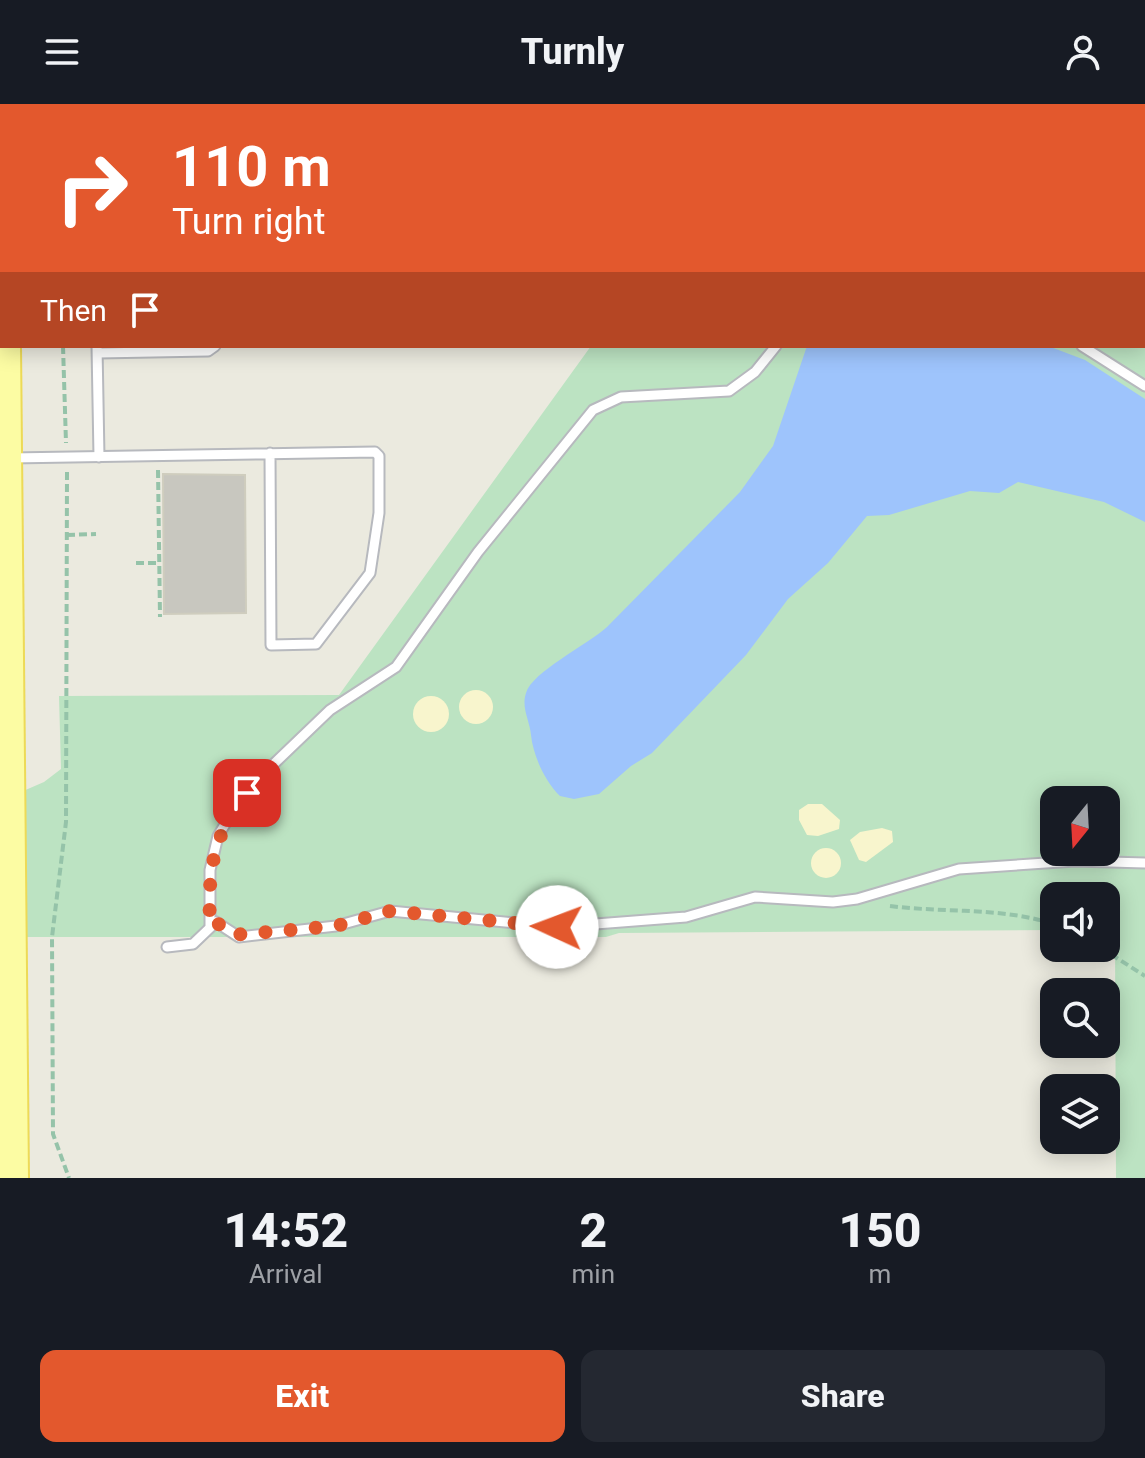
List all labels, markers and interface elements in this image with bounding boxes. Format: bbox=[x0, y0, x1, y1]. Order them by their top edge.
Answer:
icon: menu bbox=[40, 30, 84, 74]
icon: person bbox=[1061, 30, 1105, 74]
text: Turnly bbox=[521, 31, 624, 73]
text: 110 m bbox=[172, 134, 331, 200]
icon: right bbox=[40, 136, 144, 240]
text: Turn right bbox=[172, 201, 325, 243]
icon: arrive bbox=[123, 288, 167, 332]
text: Then bbox=[40, 293, 107, 328]
pin bbox=[213, 759, 281, 827]
icon: arrive bbox=[225, 771, 269, 815]
north arrow bbox=[1040, 786, 1120, 866]
map controls bbox=[1040, 786, 1120, 1154]
button: sound bbox=[1040, 882, 1120, 962]
position arrow bbox=[515, 885, 599, 969]
button: search bbox=[1040, 978, 1120, 1058]
button: layers bbox=[1040, 1074, 1120, 1154]
text: 14:52 bbox=[223, 1202, 348, 1259]
text: 2 bbox=[579, 1202, 607, 1259]
text: 150 bbox=[838, 1202, 922, 1259]
text: Arrival bbox=[249, 1259, 323, 1289]
text: min bbox=[572, 1259, 615, 1289]
text: m bbox=[869, 1259, 891, 1289]
button: Exit bbox=[40, 1350, 565, 1442]
button: Share bbox=[581, 1350, 1105, 1442]

